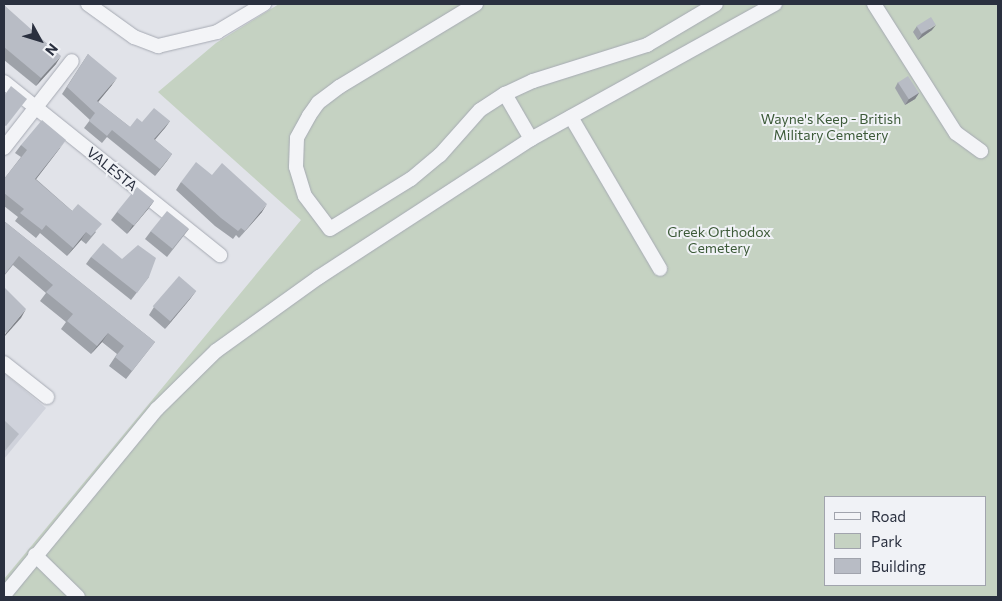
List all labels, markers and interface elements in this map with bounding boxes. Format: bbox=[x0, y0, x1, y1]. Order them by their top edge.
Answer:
north arrow bbox=[15, 15, 65, 65]
text: N bbox=[42, 40, 62, 59]
park label: Wayne's Keep - British Military Cemetery bbox=[761, 111, 901, 144]
street label: VALESTA bbox=[83, 144, 141, 194]
park label: Greek Orthodox Cemetery bbox=[667, 224, 771, 256]
legend bbox=[824, 496, 987, 586]
text: Road bbox=[871, 507, 906, 525]
text: Park bbox=[871, 532, 902, 550]
text: Building bbox=[871, 557, 926, 575]

